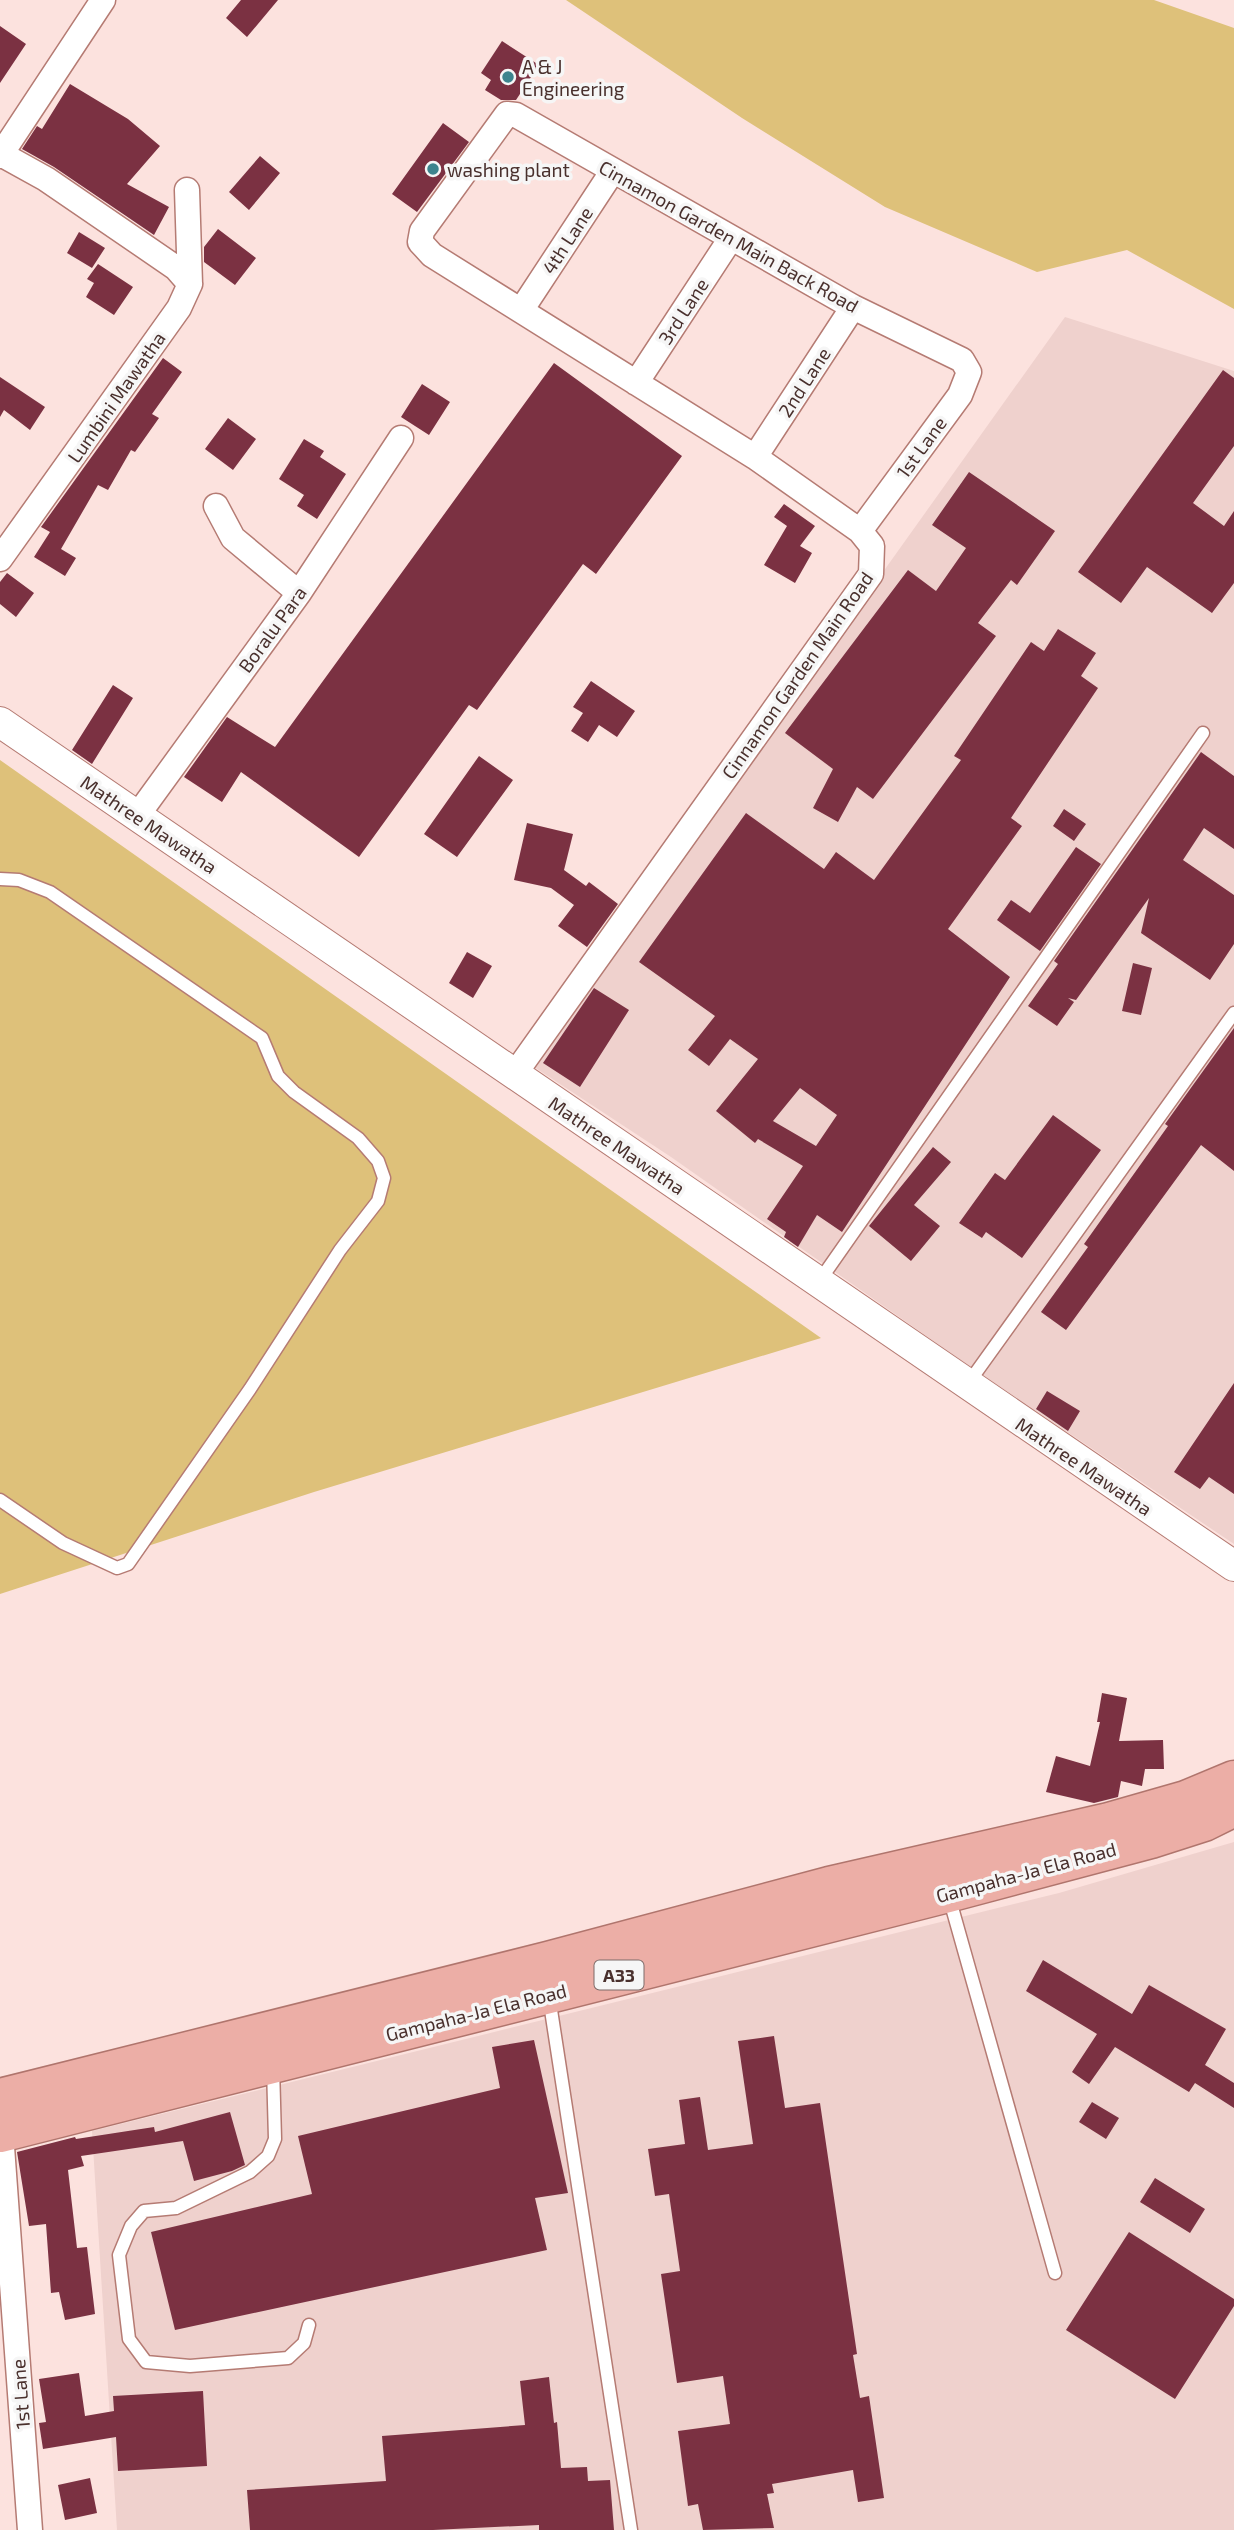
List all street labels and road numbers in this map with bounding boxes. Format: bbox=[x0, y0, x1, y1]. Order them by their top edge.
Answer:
street label: Cinnamon Garden Main Back Road bbox=[595, 155, 863, 317]
street label: 4th Lane bbox=[537, 202, 597, 278]
street label: 3rd Lane bbox=[653, 273, 713, 349]
street label: Lumbini Mawatha bbox=[62, 327, 170, 467]
street label: 2nd Lane bbox=[773, 343, 835, 421]
street label: 1st Lane bbox=[891, 412, 951, 482]
street label: Cinnamon Garden Main Road bbox=[717, 567, 877, 783]
street label: Boralu Para bbox=[233, 581, 311, 677]
street label: Mathree Mawatha bbox=[77, 770, 221, 878]
street label: Mathree Mawatha bbox=[545, 1091, 689, 1199]
street label: Mathree Mawatha bbox=[1012, 1412, 1156, 1520]
street label: Gampaha-Ja Ela Road bbox=[933, 1837, 1119, 1907]
road number: A33 bbox=[594, 1961, 644, 1990]
street label: Gampaha-Ja Ela Road bbox=[383, 1978, 569, 2046]
street label: 1st Lane bbox=[6, 2358, 34, 2430]

